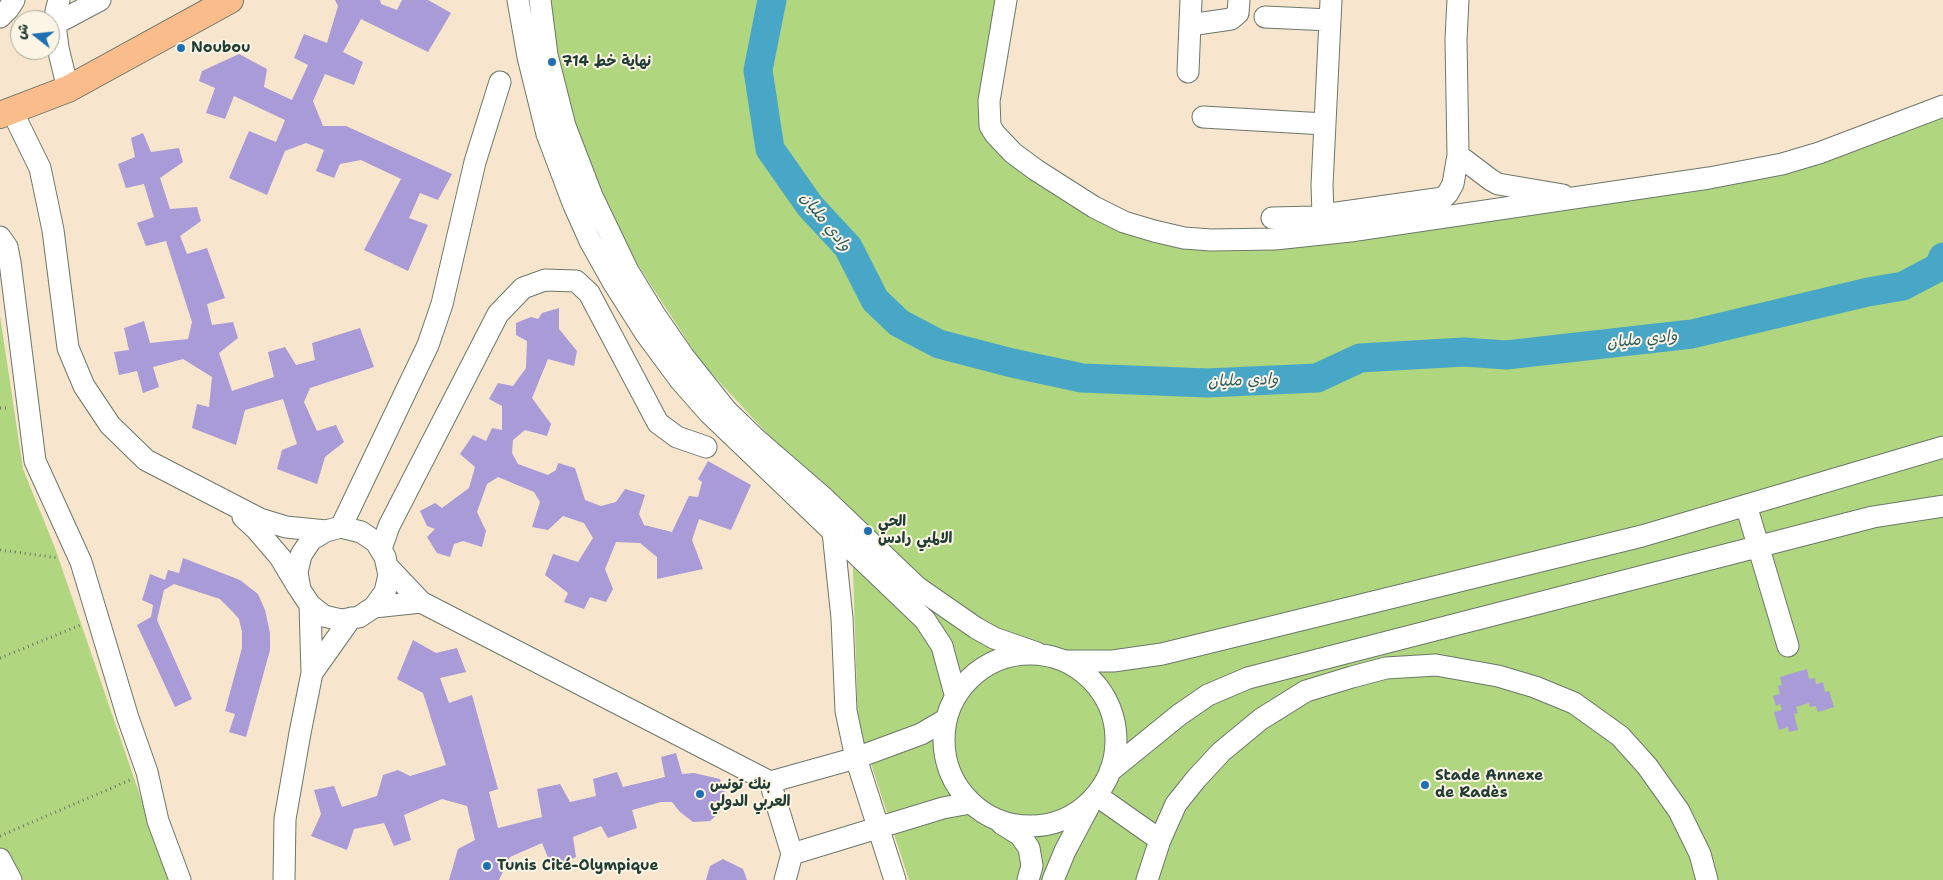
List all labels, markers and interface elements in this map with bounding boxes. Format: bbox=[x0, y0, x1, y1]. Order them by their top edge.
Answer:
north arrow bbox=[10, 10, 60, 60]
text: ش bbox=[11, 21, 32, 41]
place label: Noubou bbox=[191, 39, 250, 57]
marker: Noubou bbox=[175, 42, 187, 54]
place label: نهاية خط 714 bbox=[562, 53, 651, 71]
marker: نهاية خط 714 bbox=[546, 56, 558, 68]
water label: وادي مليان bbox=[795, 189, 855, 255]
water label: وادي مليان bbox=[1606, 327, 1678, 353]
water label: وادي مليان bbox=[1207, 370, 1279, 392]
place label: الحي الالمبي رادس bbox=[878, 513, 952, 548]
marker: الحي الالمبي رادس bbox=[862, 525, 874, 537]
place label: Stade Annexe de Radès bbox=[1435, 767, 1543, 802]
place label: بنك تونس العربي الدولي bbox=[710, 776, 790, 811]
marker: Stade Annexe de Radès bbox=[1419, 779, 1431, 791]
marker: بنك تونس العربي الدولي bbox=[694, 788, 706, 800]
place label: Tunis Cité-Olympique bbox=[497, 857, 658, 875]
marker: Tunis Cité-Olympique bbox=[481, 860, 493, 872]

